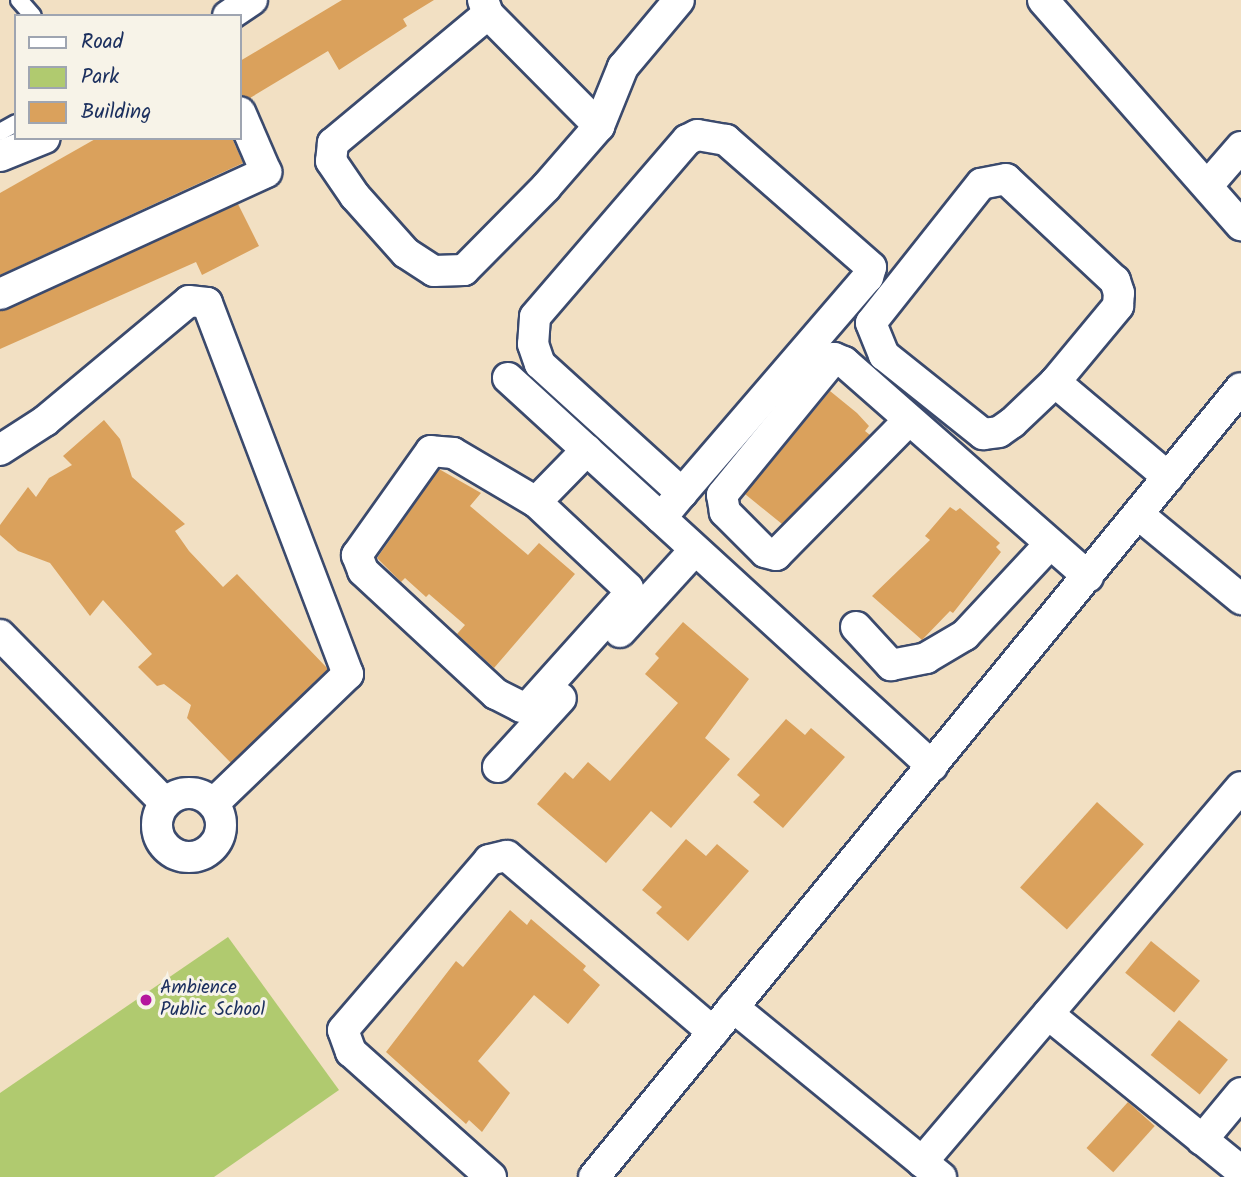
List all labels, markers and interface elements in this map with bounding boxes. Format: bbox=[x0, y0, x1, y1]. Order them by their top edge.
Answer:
legend bbox=[14, 14, 242, 140]
text: Road bbox=[81, 26, 123, 59]
text: Park bbox=[81, 61, 119, 94]
text: Building bbox=[81, 96, 151, 129]
place label: Ambience Public School bbox=[160, 978, 265, 1022]
marker: Ambience Public School bbox=[138, 992, 154, 1008]

